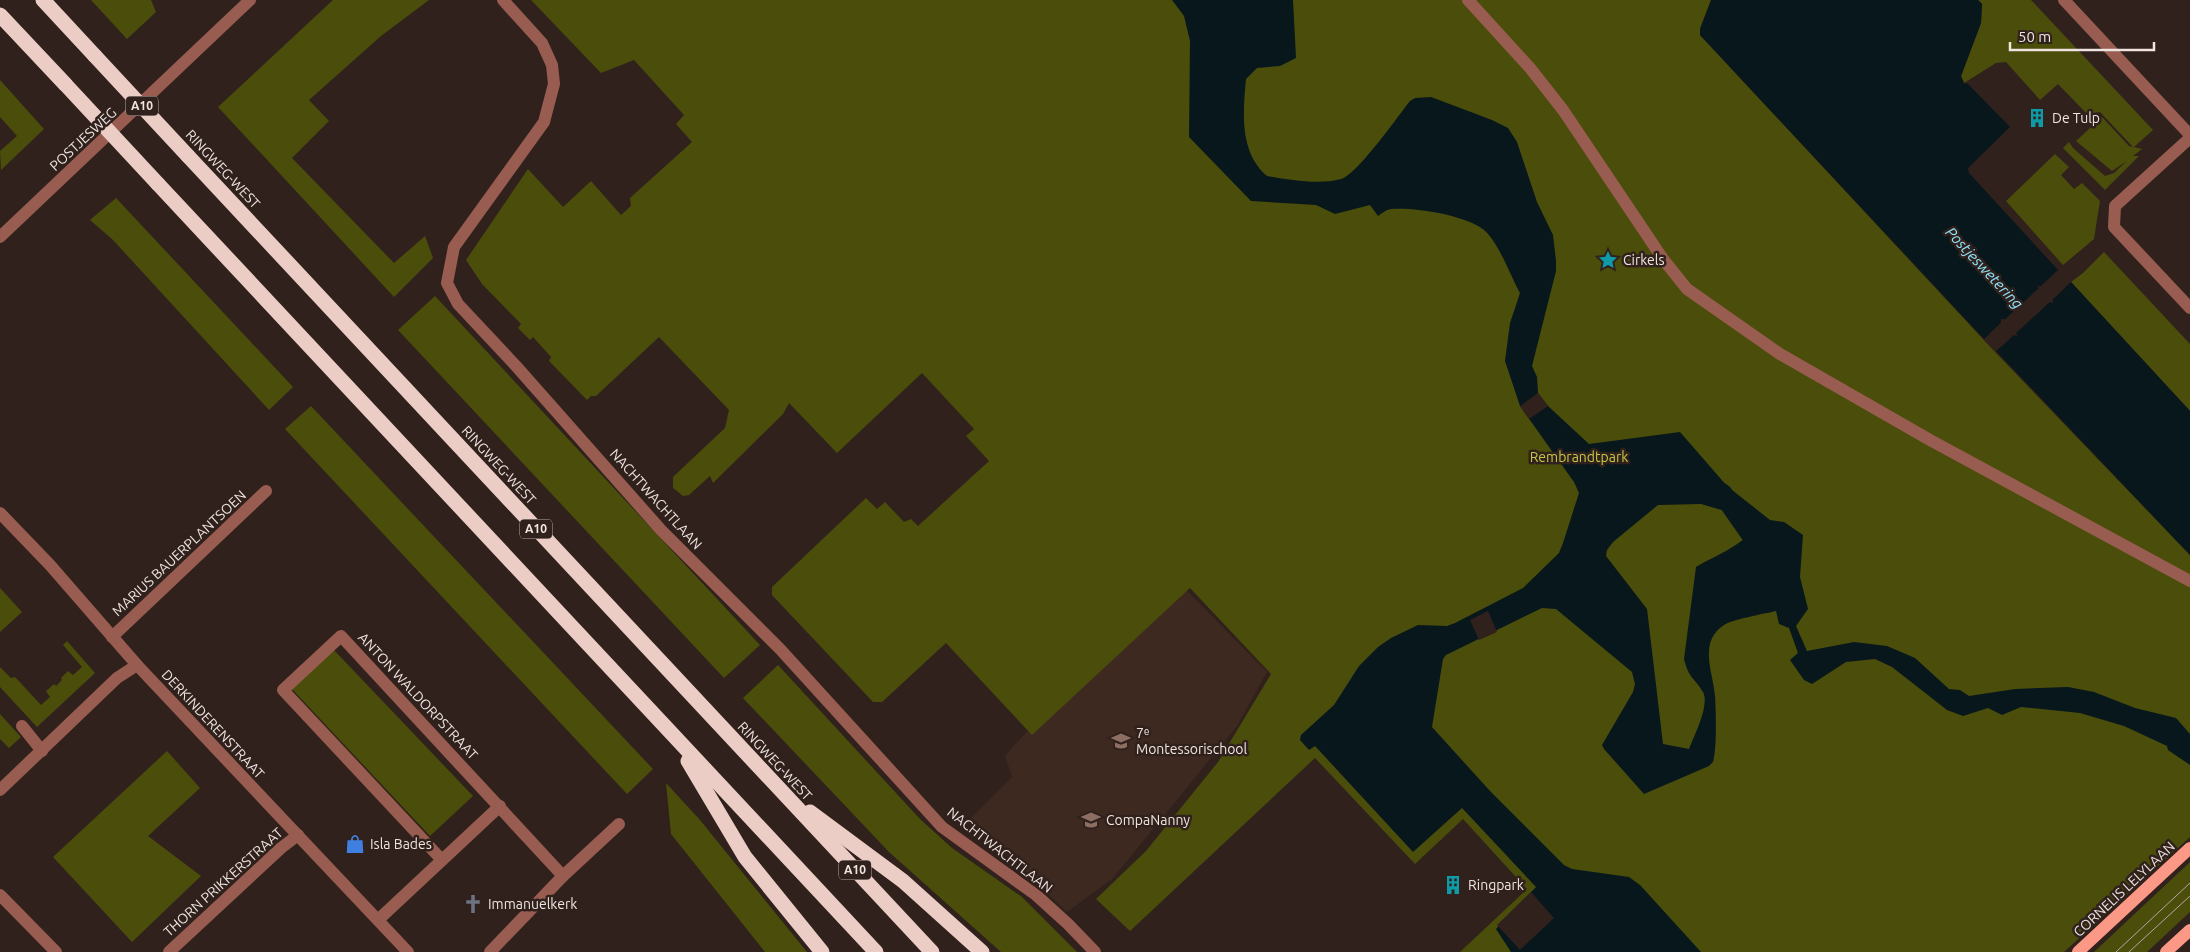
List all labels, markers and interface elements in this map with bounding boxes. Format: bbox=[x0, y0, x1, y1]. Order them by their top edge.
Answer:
scale bar bbox=[2010, 20, 2154, 52]
text: 50 m bbox=[2018, 28, 2051, 45]
road number: A10 bbox=[126, 96, 158, 115]
street label: POSTJESWEG bbox=[46, 104, 120, 174]
building icon: De Tulp bbox=[2026, 107, 2048, 129]
place label: De Tulp bbox=[2052, 110, 2100, 126]
street label: RINGWEG-WEST bbox=[183, 126, 264, 212]
water label: Postjeswetering bbox=[1942, 223, 2026, 312]
place icon: Cirkels bbox=[1597, 249, 1619, 271]
place label: Cirkels bbox=[1623, 252, 1665, 268]
street label: RINGWEG-WEST bbox=[459, 422, 540, 508]
street label: NACHTWACHTLAAN bbox=[607, 446, 705, 552]
park label: Rembrandtpark bbox=[1530, 449, 1628, 465]
street label: MARIUS BAUERPLANTSOEN bbox=[109, 487, 249, 619]
road number: A10 bbox=[520, 520, 552, 538]
street label: ANTON WALDORPSTRAAT bbox=[355, 629, 481, 763]
street label: DERKINDERENSTRAAT bbox=[158, 666, 268, 782]
street label: RINGWEG-WEST bbox=[735, 718, 816, 804]
place label: 7ᵉ Montessorischool bbox=[1136, 725, 1248, 757]
school or university icon: 7ᵉ Montessorischool bbox=[1110, 730, 1132, 752]
street label: NACHTWACHTLAAN bbox=[944, 804, 1056, 896]
school or university icon: CompaNanny bbox=[1080, 809, 1102, 831]
place label: CompaNanny bbox=[1106, 812, 1190, 828]
street label: THORN PRIKKERSTRAAT bbox=[160, 824, 286, 940]
shop icon: Isla Bades bbox=[344, 833, 366, 855]
place label: Isla Bades bbox=[370, 836, 432, 852]
street label: CORNELIS LELYLAAN bbox=[2070, 838, 2178, 940]
road number: A10 bbox=[839, 860, 871, 880]
building icon: Ringpark bbox=[1442, 874, 1464, 896]
place label: Ringpark bbox=[1468, 877, 1524, 893]
church icon: Immanuelkerk bbox=[462, 893, 484, 915]
place label: Immanuelkerk bbox=[488, 896, 577, 912]

